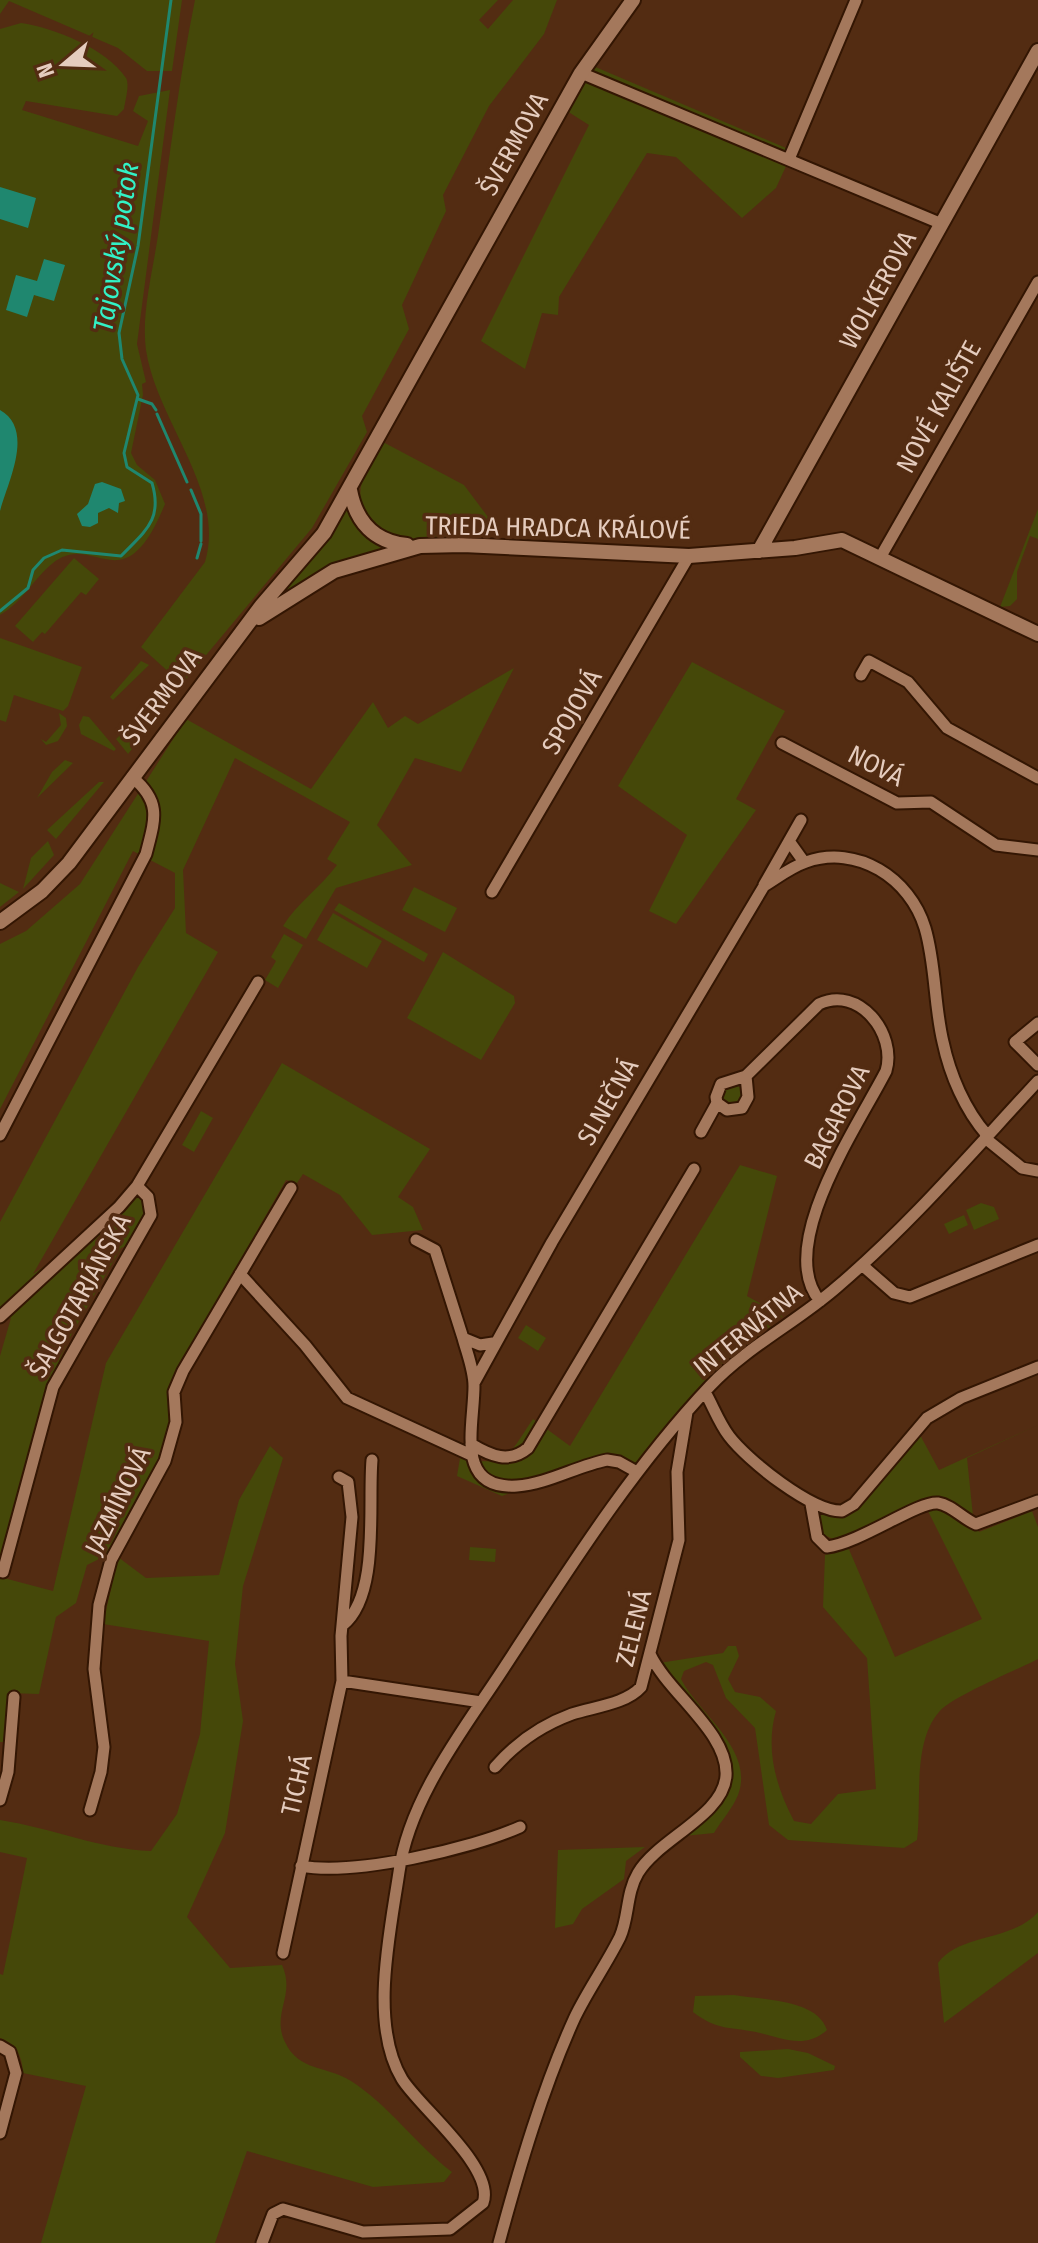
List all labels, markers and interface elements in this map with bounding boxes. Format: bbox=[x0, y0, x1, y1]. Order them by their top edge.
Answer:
north arrow bbox=[24, 24, 104, 104]
text: N bbox=[31, 60, 60, 81]
street label: ŠVERMOVA bbox=[473, 87, 555, 201]
water label: Tajovský potok bbox=[86, 160, 146, 334]
street label: WOLKEROVA bbox=[833, 225, 923, 354]
street label: NOVÉ KALIŠTE bbox=[890, 336, 988, 478]
street label: TRIEDA HRADCA KRÁLOVÉ bbox=[425, 510, 691, 546]
street label: ŠVERMOVA bbox=[116, 642, 209, 751]
street label: SPOJOVÁ bbox=[535, 664, 609, 760]
street label: NOVÁ bbox=[843, 739, 909, 793]
street label: SLNEČNÁ bbox=[571, 1053, 645, 1151]
street label: BAGAROVA bbox=[798, 1059, 877, 1174]
street label: ŠALGOTARJÁNSKA bbox=[22, 1208, 138, 1383]
street label: INTERNÁTNA bbox=[687, 1277, 809, 1383]
street label: JAZMÍNOVÁ bbox=[78, 1441, 158, 1560]
street label: ZELENÁ bbox=[610, 1586, 659, 1669]
street label: TICHÁ bbox=[275, 1751, 319, 1818]

